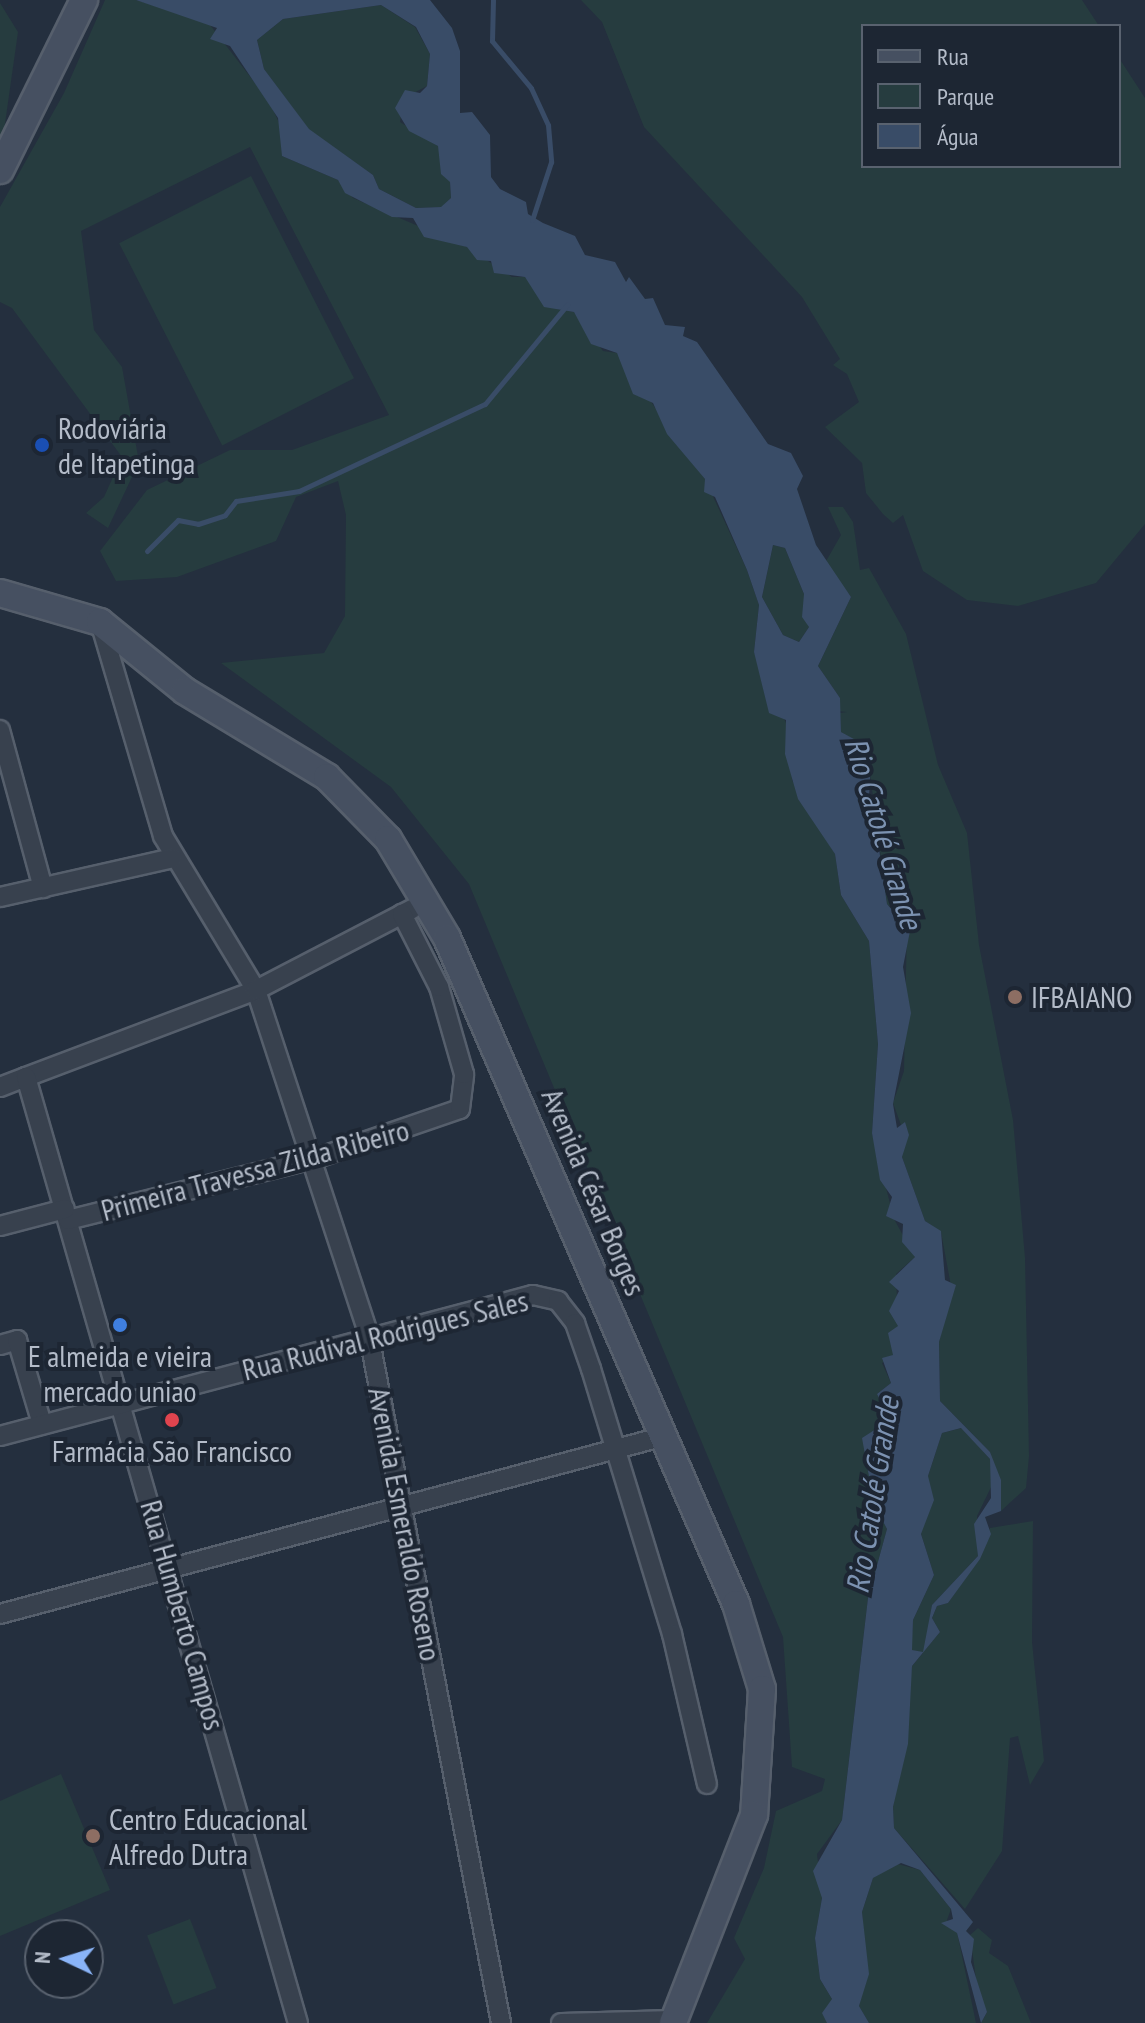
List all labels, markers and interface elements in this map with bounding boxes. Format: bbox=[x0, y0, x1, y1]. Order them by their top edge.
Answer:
legend bbox=[861, 24, 1121, 168]
text: Rua bbox=[937, 41, 969, 72]
text: Parque bbox=[937, 81, 994, 112]
text: Água bbox=[937, 121, 978, 152]
place label: Rodoviária de Itapetinga bbox=[58, 410, 195, 480]
marker: Rodoviária de Itapetinga bbox=[33, 436, 51, 454]
water label: Rio Catolé Grande bbox=[837, 733, 931, 933]
place label: IFBAIANO bbox=[1031, 979, 1132, 1015]
marker: IFBAIANO bbox=[1006, 988, 1024, 1006]
street label: Avenida César Borges bbox=[534, 1083, 654, 1301]
street label: Primeira Travessa Zilda Ribeiro bbox=[97, 1111, 413, 1229]
street label: Rua Rudival Rodrigues Sales bbox=[239, 1282, 531, 1388]
marker: E almeida e vieira mercado uniao bbox=[111, 1316, 129, 1334]
place label: E almeida e vieira mercado uniao bbox=[28, 1338, 212, 1408]
street label: Avenida Esmeraldo Roseno bbox=[361, 1384, 449, 1664]
water label: Rio Catolé Grande bbox=[838, 1394, 906, 1596]
marker: Farmácia São Francisco bbox=[163, 1411, 181, 1429]
place label: Farmácia São Francisco bbox=[52, 1433, 292, 1469]
street label: Rua Humberto Campos bbox=[133, 1496, 233, 1734]
place label: Centro Educacional Alfredo Dutra bbox=[109, 1801, 307, 1872]
marker: Centro Educacional Alfredo Dutra bbox=[84, 1827, 102, 1845]
north arrow bbox=[24, 1919, 104, 1999]
text: N bbox=[28, 1951, 56, 1964]

